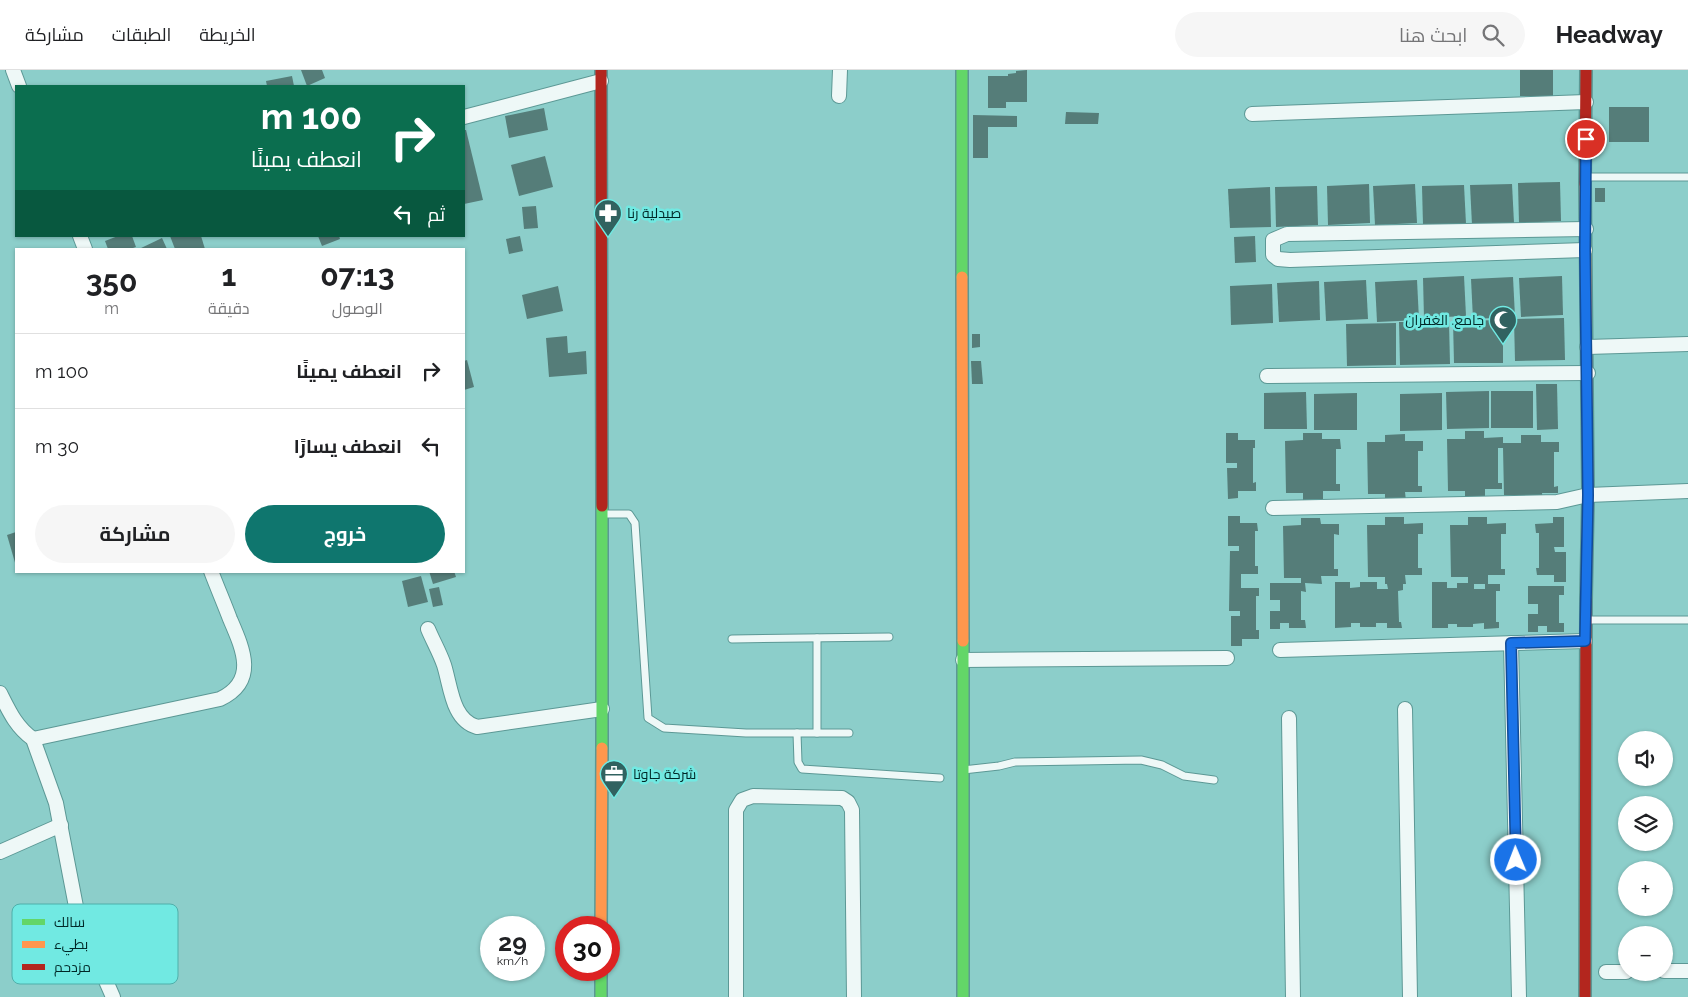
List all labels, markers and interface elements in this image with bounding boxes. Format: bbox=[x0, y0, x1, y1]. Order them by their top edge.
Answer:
search box bbox=[1175, 12, 1525, 57]
text: Headway bbox=[1555, 20, 1663, 49]
icon: search bbox=[1479, 21, 1507, 49]
text: مشاركة bbox=[25, 24, 84, 45]
text: الطبقات bbox=[112, 24, 171, 45]
text: الخريطة bbox=[199, 24, 256, 45]
text: ابحث هنا bbox=[1399, 24, 1467, 46]
text: 100 m bbox=[261, 96, 362, 137]
icon: right bbox=[380, 105, 445, 170]
pin bbox=[1565, 118, 1607, 160]
icon: arrive bbox=[1572, 125, 1600, 153]
text: انعطف يمينًا bbox=[251, 146, 362, 172]
pharmacy icon: صيدلية رنا bbox=[593, 198, 623, 237]
icon: left bbox=[389, 200, 417, 228]
text: ثم bbox=[427, 203, 445, 225]
place label: صيدلية رنا bbox=[627, 205, 681, 221]
text: 1 bbox=[221, 258, 236, 293]
text: 07:13 bbox=[320, 258, 394, 293]
text: 350 bbox=[86, 264, 137, 299]
text: m bbox=[104, 299, 119, 318]
text: دقيقة bbox=[208, 299, 250, 318]
text: الوصول bbox=[332, 299, 383, 318]
mosque icon: جامع. الغفران bbox=[1488, 305, 1518, 344]
place label: جامع. الغفران bbox=[1405, 312, 1484, 329]
icon: right bbox=[417, 357, 445, 385]
text: 100 m bbox=[35, 360, 89, 382]
text: انعطف يمينًا bbox=[296, 360, 402, 382]
icon: left bbox=[417, 432, 445, 460]
text: 30 m bbox=[35, 435, 79, 457]
text: انعطف يسارًا bbox=[294, 435, 402, 457]
button: مشاركة bbox=[35, 505, 235, 563]
button: خروج bbox=[245, 505, 445, 563]
map controls bbox=[1618, 731, 1673, 981]
button: sound bbox=[1618, 731, 1673, 786]
office icon: شركة جاوتا bbox=[599, 759, 629, 798]
place label: شركة جاوتا bbox=[633, 766, 696, 782]
button: layers bbox=[1618, 796, 1673, 851]
position arrow bbox=[1489, 833, 1541, 885]
button: + bbox=[1618, 861, 1673, 916]
legend bbox=[12, 904, 178, 984]
text: سالك bbox=[54, 914, 85, 930]
speed limit sign: 30 bbox=[555, 916, 620, 981]
button: − bbox=[1618, 926, 1673, 981]
text: 29 bbox=[498, 927, 527, 957]
text: بطيء bbox=[54, 936, 88, 956]
text: km/h bbox=[497, 954, 528, 968]
text: مزدحم bbox=[54, 959, 91, 977]

